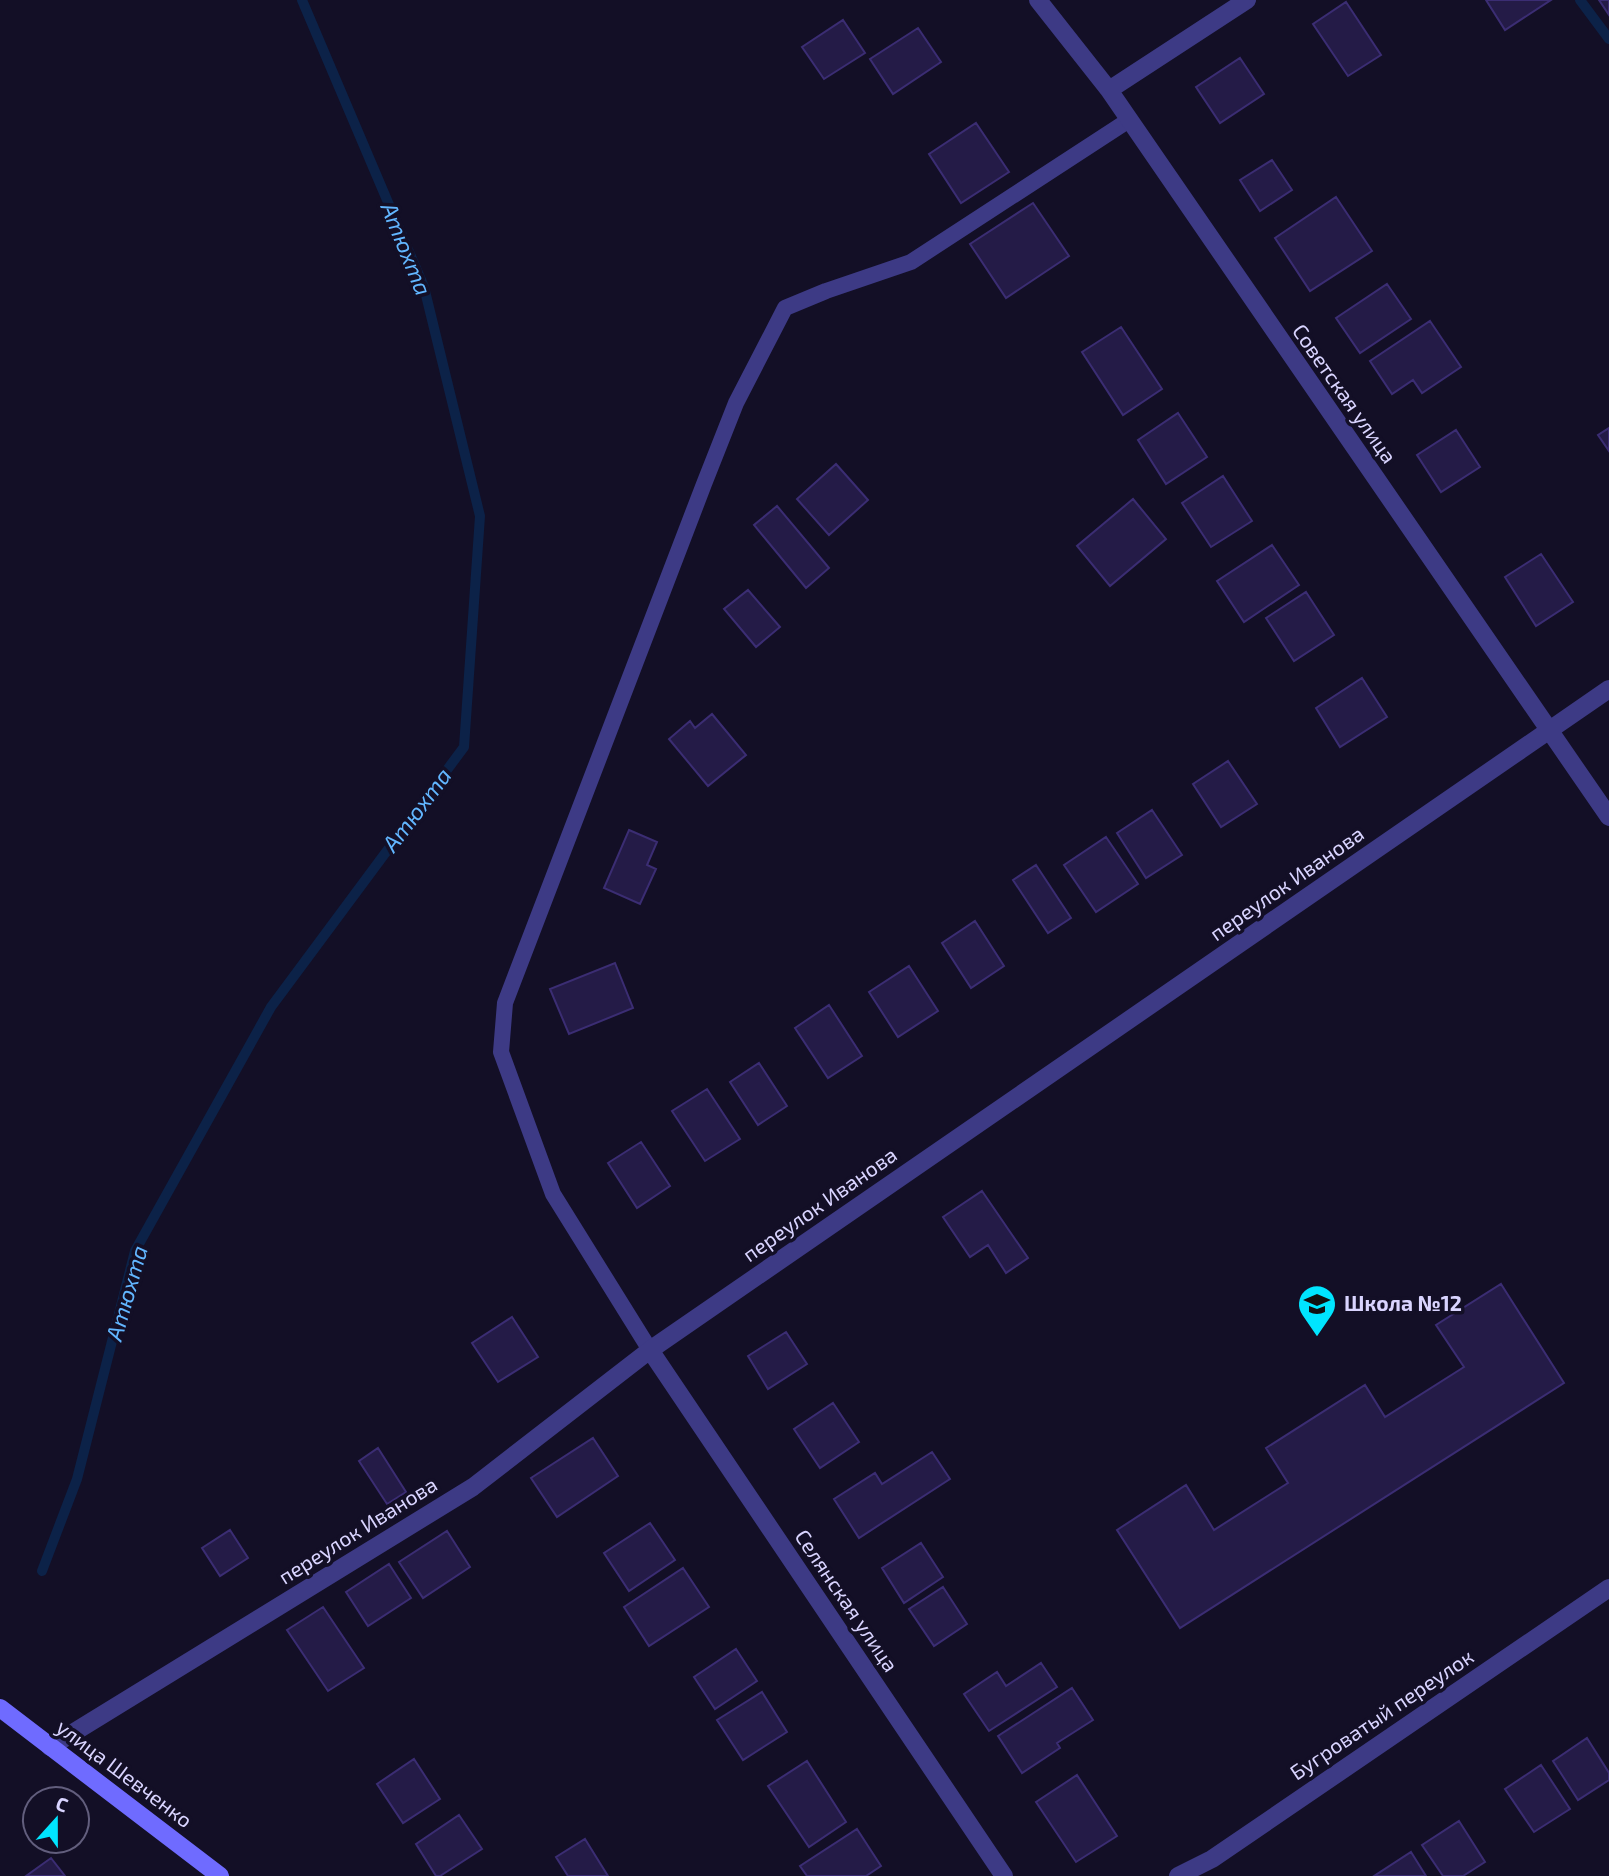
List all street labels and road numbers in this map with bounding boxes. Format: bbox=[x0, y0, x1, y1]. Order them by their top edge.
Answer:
street label: Советская улица bbox=[1287, 319, 1403, 468]
street label: переулок Иванова bbox=[1204, 820, 1369, 946]
street label: переулок Иванова bbox=[737, 1141, 902, 1267]
street label: переулок Иванова bbox=[273, 1471, 442, 1589]
street label: Селянская улица bbox=[789, 1524, 904, 1677]
street label: Бугроватый переулок bbox=[1285, 1643, 1478, 1785]
street label: улица Шевченко bbox=[51, 1714, 198, 1833]

